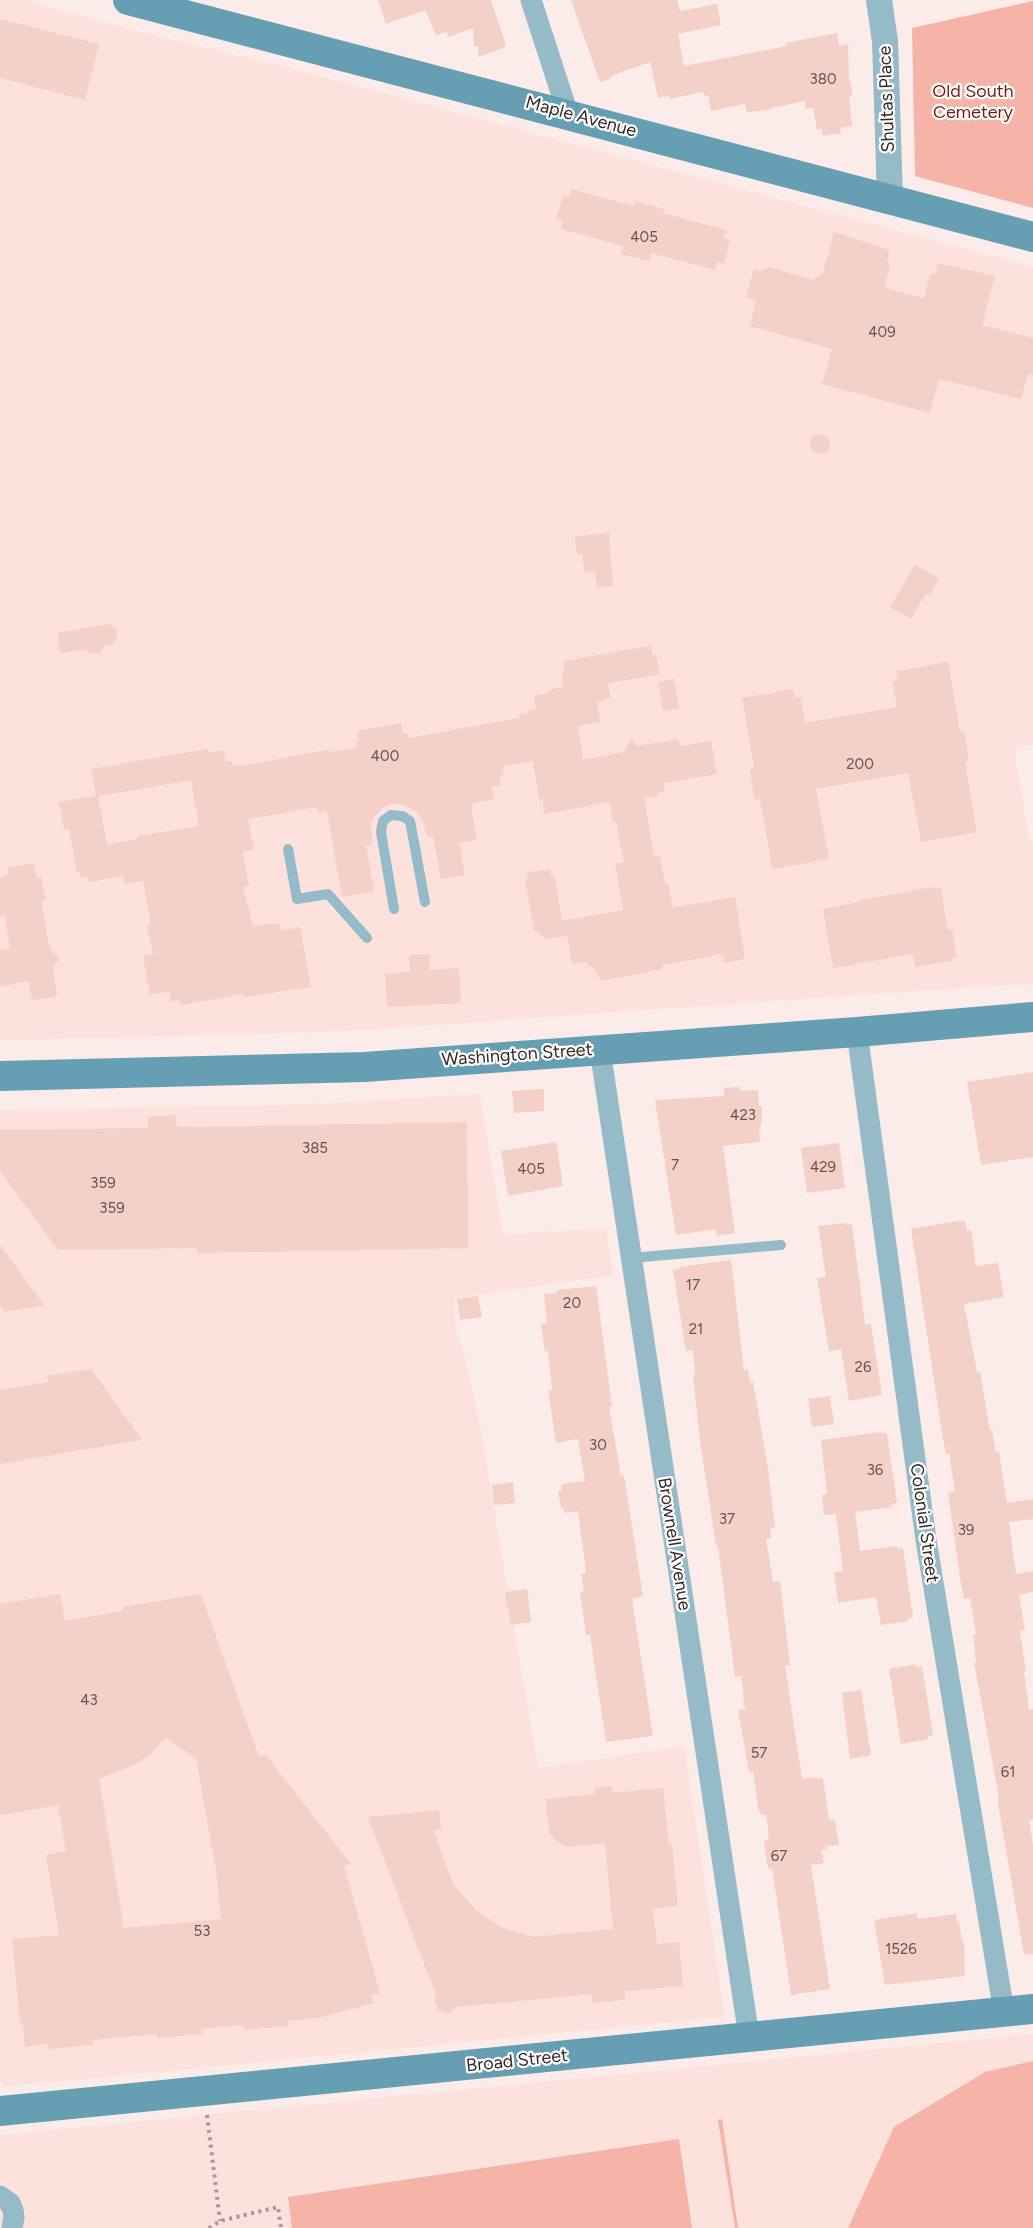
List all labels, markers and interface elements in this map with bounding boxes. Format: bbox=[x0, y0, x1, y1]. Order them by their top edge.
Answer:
street label: Shultas Place bbox=[874, 45, 900, 153]
house number: 380 bbox=[810, 71, 836, 89]
park label: Old South Cemetery bbox=[932, 81, 1014, 124]
street label: Maple Avenue bbox=[523, 92, 639, 142]
house number: 405 bbox=[630, 229, 658, 247]
house number: 409 bbox=[868, 324, 896, 342]
house number: 400 bbox=[371, 748, 399, 766]
house number: 200 bbox=[846, 756, 874, 774]
street label: Washington Street bbox=[441, 1039, 593, 1071]
house number: 423 bbox=[730, 1107, 756, 1125]
house number: 385 bbox=[302, 1140, 328, 1158]
house number: 7 bbox=[671, 1157, 679, 1175]
house number: 429 bbox=[810, 1159, 836, 1177]
house number: 405 bbox=[517, 1161, 545, 1179]
house number: 359 bbox=[90, 1175, 116, 1193]
house number: 359 bbox=[99, 1200, 125, 1218]
house number: 17 bbox=[686, 1277, 700, 1295]
house number: 20 bbox=[563, 1295, 581, 1313]
house number: 21 bbox=[689, 1321, 703, 1339]
house number: 26 bbox=[855, 1359, 871, 1377]
house number: 30 bbox=[589, 1437, 607, 1455]
house number: 36 bbox=[867, 1462, 883, 1480]
street label: Colonial Street bbox=[905, 1462, 943, 1584]
street label: Brownell Avenue bbox=[653, 1476, 695, 1612]
house number: 37 bbox=[719, 1511, 735, 1529]
house number: 39 bbox=[958, 1522, 974, 1540]
house number: 43 bbox=[80, 1692, 98, 1710]
house number: 57 bbox=[751, 1745, 767, 1763]
house number: 61 bbox=[1001, 1764, 1015, 1782]
house number: 67 bbox=[771, 1848, 787, 1866]
house number: 53 bbox=[194, 1923, 210, 1941]
house number: 1526 bbox=[885, 1941, 917, 1959]
street label: Broad Street bbox=[465, 2045, 569, 2077]

